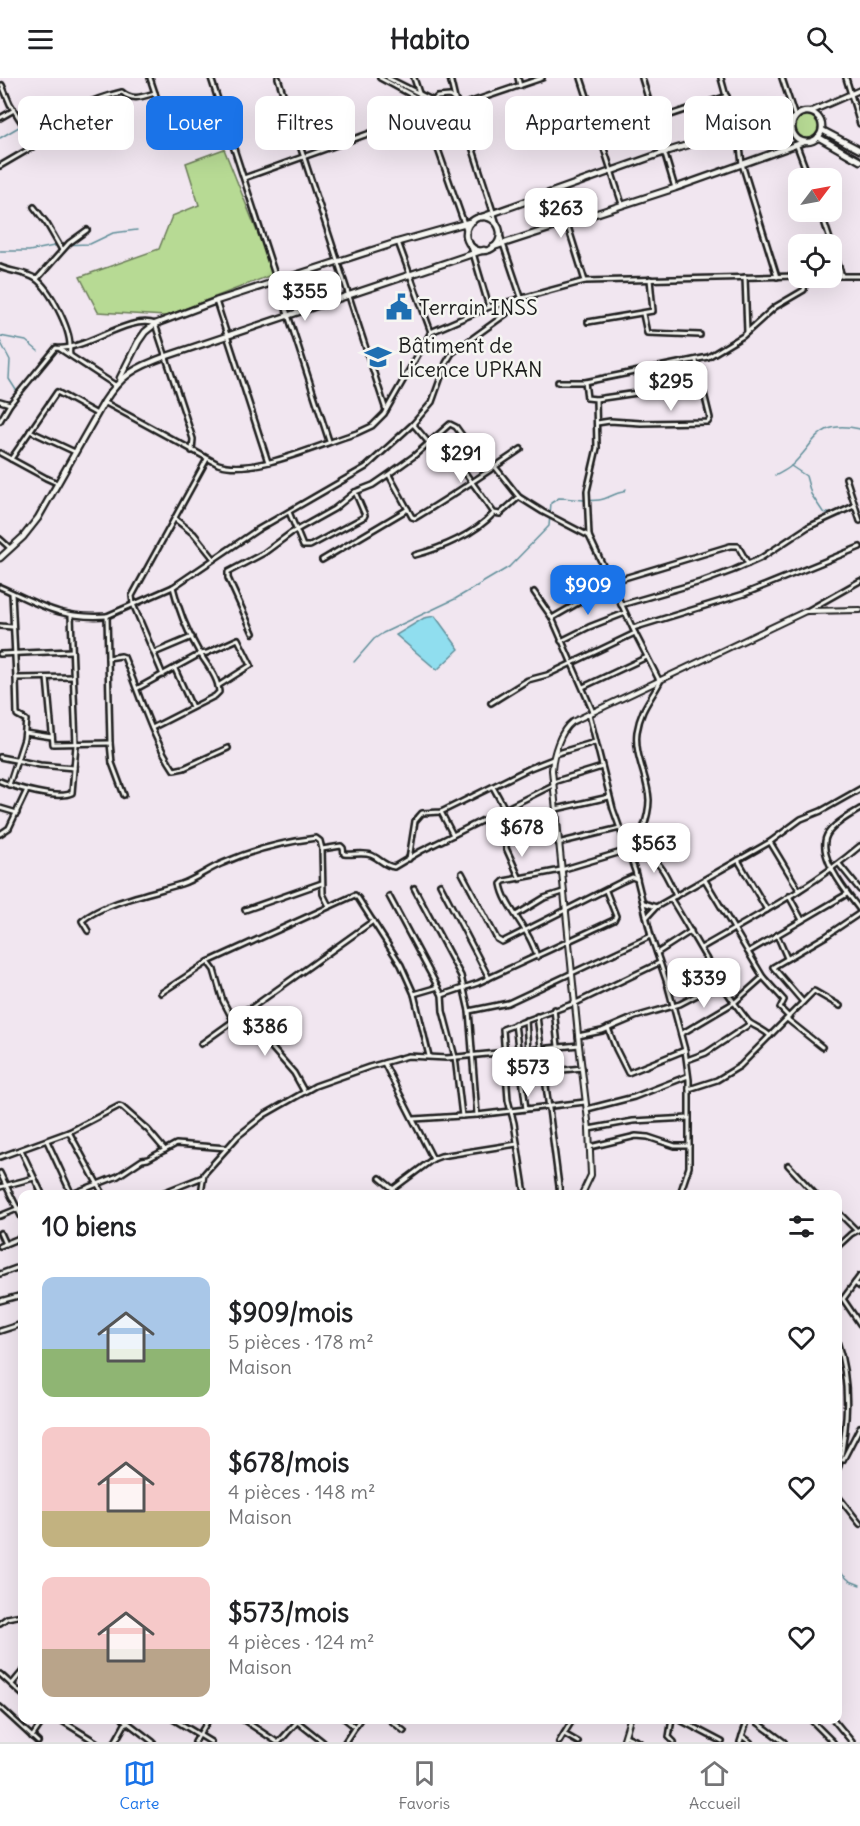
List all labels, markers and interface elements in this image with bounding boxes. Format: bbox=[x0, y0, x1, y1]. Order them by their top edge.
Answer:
text: Habito bbox=[390, 22, 470, 56]
icon: menu bbox=[24, 23, 57, 56]
icon: search bbox=[803, 23, 836, 56]
chip: Acheter bbox=[18, 96, 134, 150]
chip: Louer bbox=[146, 96, 243, 150]
chip: Filtres bbox=[255, 96, 355, 150]
chip: Nouveau bbox=[367, 96, 493, 150]
chip: Appartement bbox=[505, 96, 672, 150]
chip: Maison bbox=[684, 96, 793, 150]
north arrow bbox=[788, 168, 842, 222]
map controls bbox=[788, 168, 842, 288]
pin: $263 bbox=[525, 188, 597, 239]
text: $263 bbox=[539, 195, 583, 220]
button: locate bbox=[788, 234, 842, 288]
pin: $355 bbox=[269, 271, 341, 322]
text: $355 bbox=[282, 278, 328, 303]
public building icon: Terrain INSS bbox=[384, 292, 414, 322]
place label: Terrain INSS bbox=[419, 294, 538, 321]
place label: Bâtiment de Licence UPKAN bbox=[398, 332, 542, 383]
school or university icon: Bâtiment de Licence UPKAN bbox=[363, 342, 393, 372]
pin: $295 bbox=[635, 361, 707, 412]
text: $295 bbox=[648, 368, 694, 393]
pin: $291 bbox=[425, 433, 497, 484]
text: $291 bbox=[440, 440, 482, 465]
pin: $909 bbox=[552, 565, 624, 616]
text: $909 bbox=[564, 572, 612, 597]
pin: $678 bbox=[486, 807, 558, 858]
text: $678 bbox=[500, 814, 544, 839]
pin: $563 bbox=[618, 823, 690, 874]
text: $563 bbox=[631, 830, 677, 855]
pin: $339 bbox=[668, 958, 740, 1009]
text: $339 bbox=[681, 965, 727, 990]
pin: $386 bbox=[229, 1006, 301, 1057]
text: $386 bbox=[242, 1013, 288, 1038]
pin: $573 bbox=[492, 1047, 564, 1098]
text: $573 bbox=[506, 1054, 550, 1079]
text: 10 biens bbox=[42, 1210, 137, 1243]
icon: filters bbox=[785, 1210, 818, 1243]
text: $909/mois bbox=[228, 1296, 353, 1329]
icon: home bbox=[90, 1301, 162, 1373]
icon: heart bbox=[785, 1321, 818, 1354]
text: 5 pièces · 178 m² bbox=[228, 1329, 374, 1354]
text: Maison bbox=[228, 1354, 292, 1379]
text: $678/mois bbox=[228, 1446, 349, 1479]
icon: home bbox=[90, 1451, 162, 1523]
icon: heart bbox=[785, 1471, 818, 1504]
text: 4 pièces · 148 m² bbox=[228, 1479, 375, 1504]
text: Maison bbox=[228, 1504, 292, 1529]
text: $573/mois bbox=[228, 1596, 349, 1629]
icon: home bbox=[90, 1601, 162, 1673]
icon: heart bbox=[785, 1621, 818, 1654]
text: 4 pièces · 124 m² bbox=[228, 1629, 375, 1654]
text: Maison bbox=[228, 1654, 292, 1679]
tab: Carte bbox=[120, 1757, 159, 1813]
tab: Favoris bbox=[398, 1757, 450, 1813]
tab: Accueil bbox=[689, 1757, 740, 1813]

